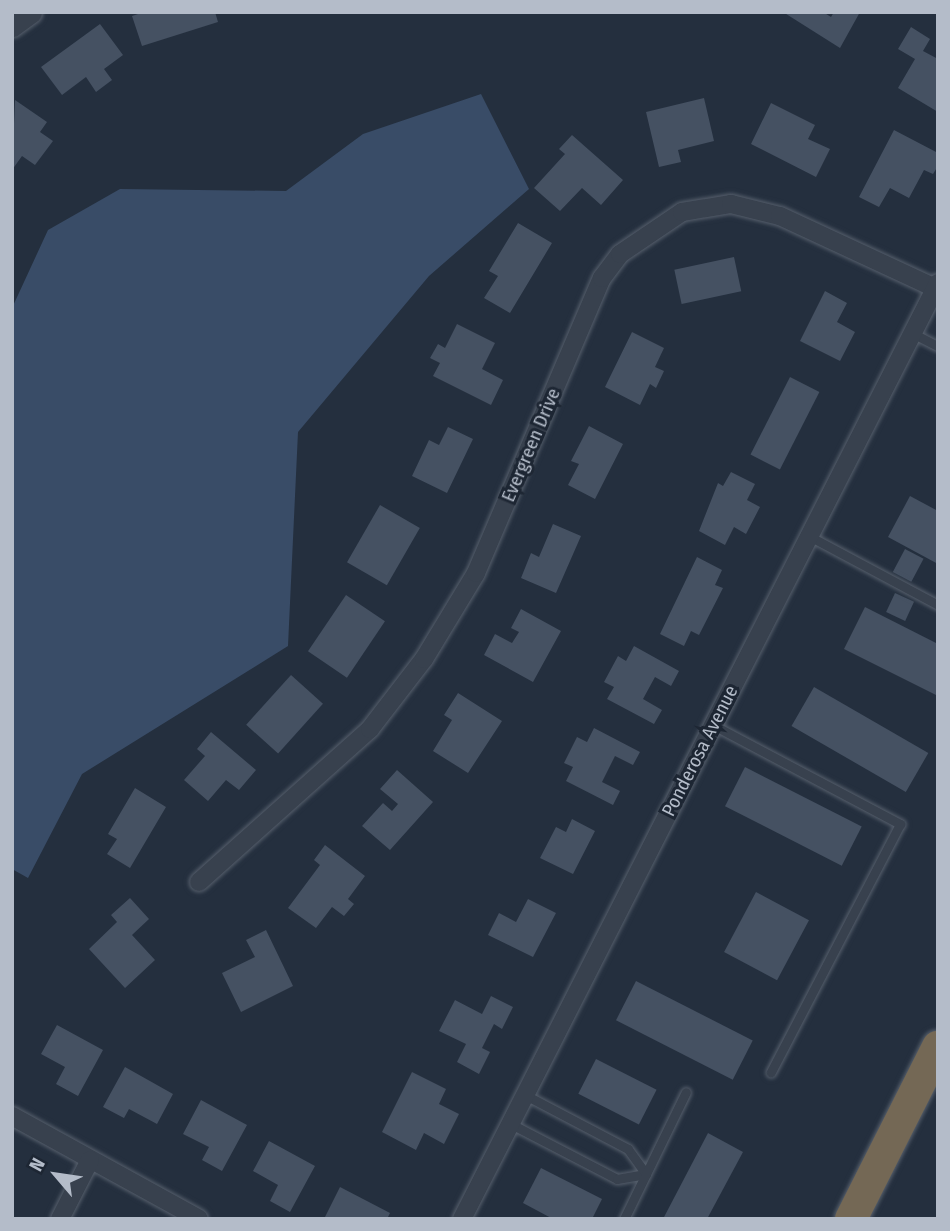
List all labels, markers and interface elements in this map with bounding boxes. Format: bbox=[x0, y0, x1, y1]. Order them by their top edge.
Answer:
street label: Evergreen Drive bbox=[497, 385, 565, 505]
street label: Ponderosa Avenue bbox=[657, 682, 743, 820]
north arrow bbox=[21, 1140, 91, 1210]
text: N bbox=[24, 1154, 50, 1175]

